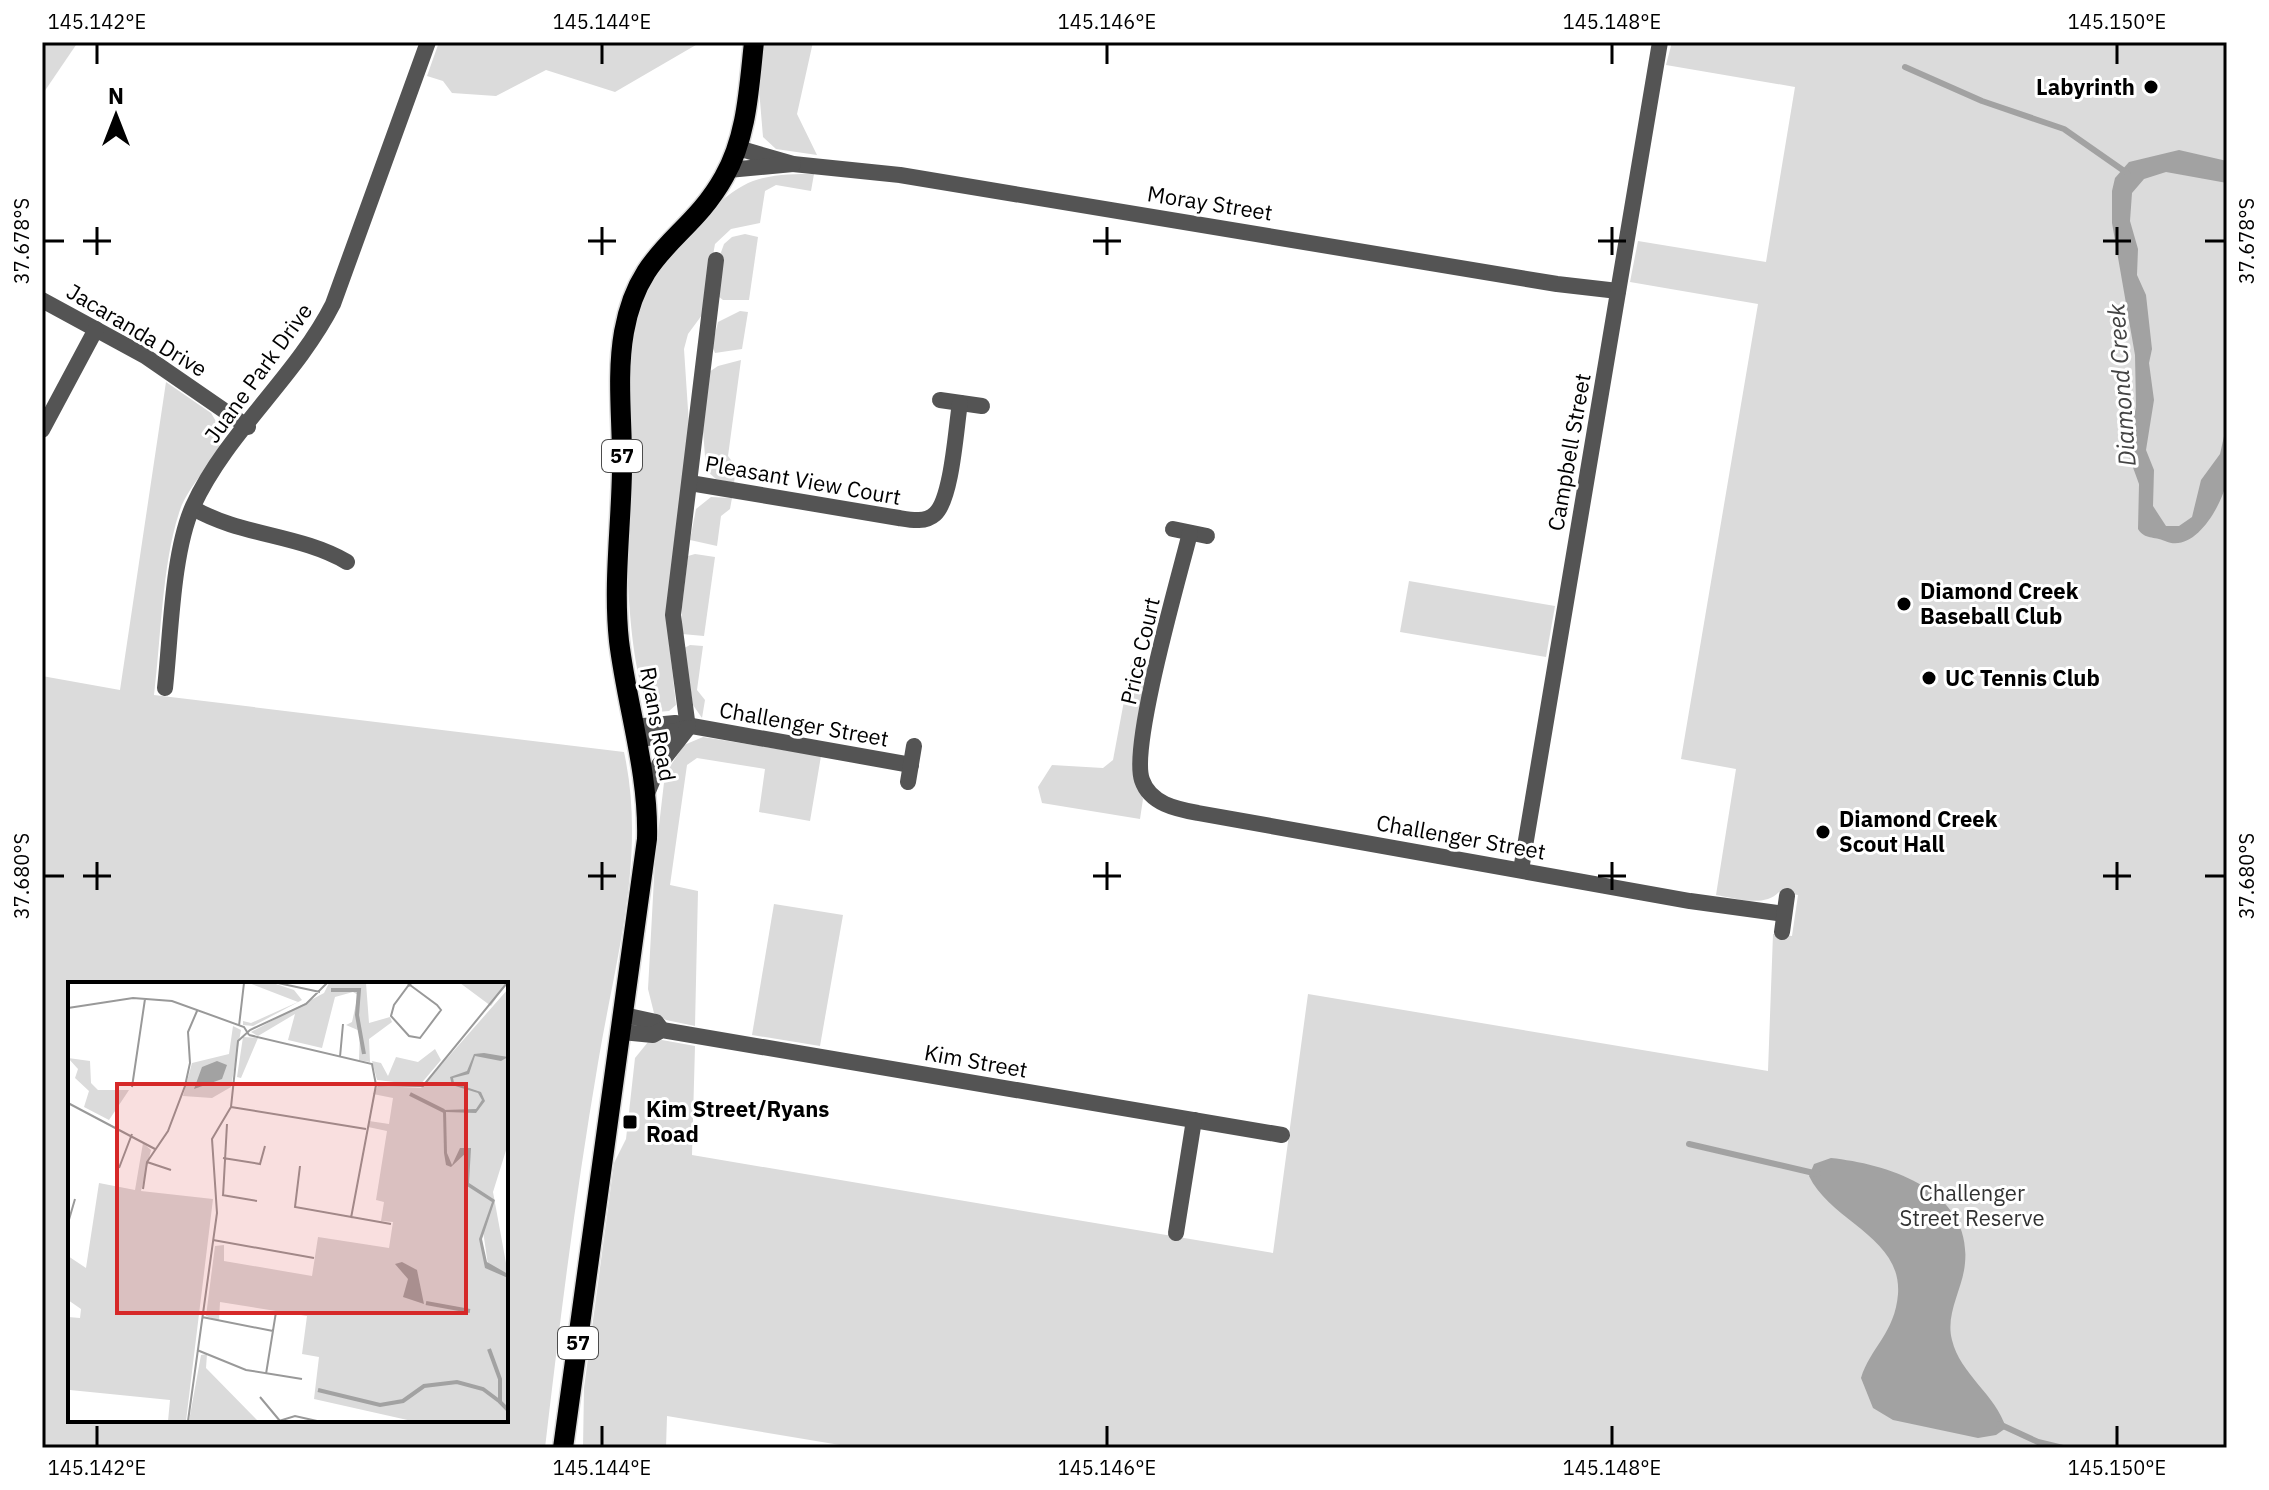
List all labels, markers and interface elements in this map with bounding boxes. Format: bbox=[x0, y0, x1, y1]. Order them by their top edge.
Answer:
text: 145.142°E bbox=[48, 8, 146, 35]
text: 145.144°E bbox=[553, 8, 651, 35]
text: 145.146°E bbox=[1058, 8, 1156, 35]
text: 145.148°E bbox=[1563, 8, 1661, 35]
text: 145.150°E bbox=[2068, 8, 2166, 35]
place label: Labyrinth bbox=[2036, 72, 2135, 101]
north arrow bbox=[76, 76, 156, 156]
marker: Labyrinth bbox=[2142, 78, 2160, 96]
text: N bbox=[108, 81, 124, 110]
street label: Moray Street bbox=[1145, 178, 1275, 227]
text: 37.678°S bbox=[8, 198, 35, 284]
text: 37.678°S bbox=[2233, 198, 2260, 284]
street label: Jacaranda Drive bbox=[62, 276, 213, 383]
street label: Juane Park Drive bbox=[197, 297, 318, 448]
water label: Diamond Creek bbox=[2099, 302, 2143, 467]
street label: Campbell Street bbox=[1540, 371, 1597, 533]
road number: 57 bbox=[602, 440, 642, 472]
street label: Pleasant View Court bbox=[703, 448, 903, 511]
place label: Diamond Creek Baseball Club bbox=[1920, 576, 2079, 630]
street label: Price Court bbox=[1113, 594, 1166, 707]
marker: Diamond Creek Baseball Club bbox=[1895, 595, 1913, 613]
place label: UC Tennis Club bbox=[1945, 663, 2100, 692]
street label: Ryans Road bbox=[634, 665, 683, 783]
marker: UC Tennis Club bbox=[1920, 669, 1938, 687]
street label: Challenger Street bbox=[717, 694, 891, 753]
place label: Diamond Creek Scout Hall bbox=[1839, 804, 1998, 858]
street label: Challenger Street bbox=[1374, 807, 1548, 866]
marker: Diamond Creek Scout Hall bbox=[1814, 823, 1832, 841]
text: 37.680°S bbox=[8, 833, 35, 919]
text: 37.680°S bbox=[2233, 833, 2260, 919]
inset map bbox=[68, 982, 508, 1422]
street label: Kim Street bbox=[922, 1037, 1030, 1084]
place label: Kim Street/Ryans Road bbox=[646, 1094, 829, 1148]
marker: Kim Street/Ryans Road bbox=[621, 1113, 639, 1131]
park label: Challenger Street Reserve bbox=[1899, 1178, 2045, 1232]
road number: 57 bbox=[558, 1327, 598, 1359]
text: 145.142°E bbox=[48, 1454, 146, 1481]
text: 145.144°E bbox=[553, 1454, 651, 1481]
text: 145.146°E bbox=[1058, 1454, 1156, 1481]
text: 145.148°E bbox=[1563, 1454, 1661, 1481]
text: 145.150°E bbox=[2068, 1454, 2166, 1481]

